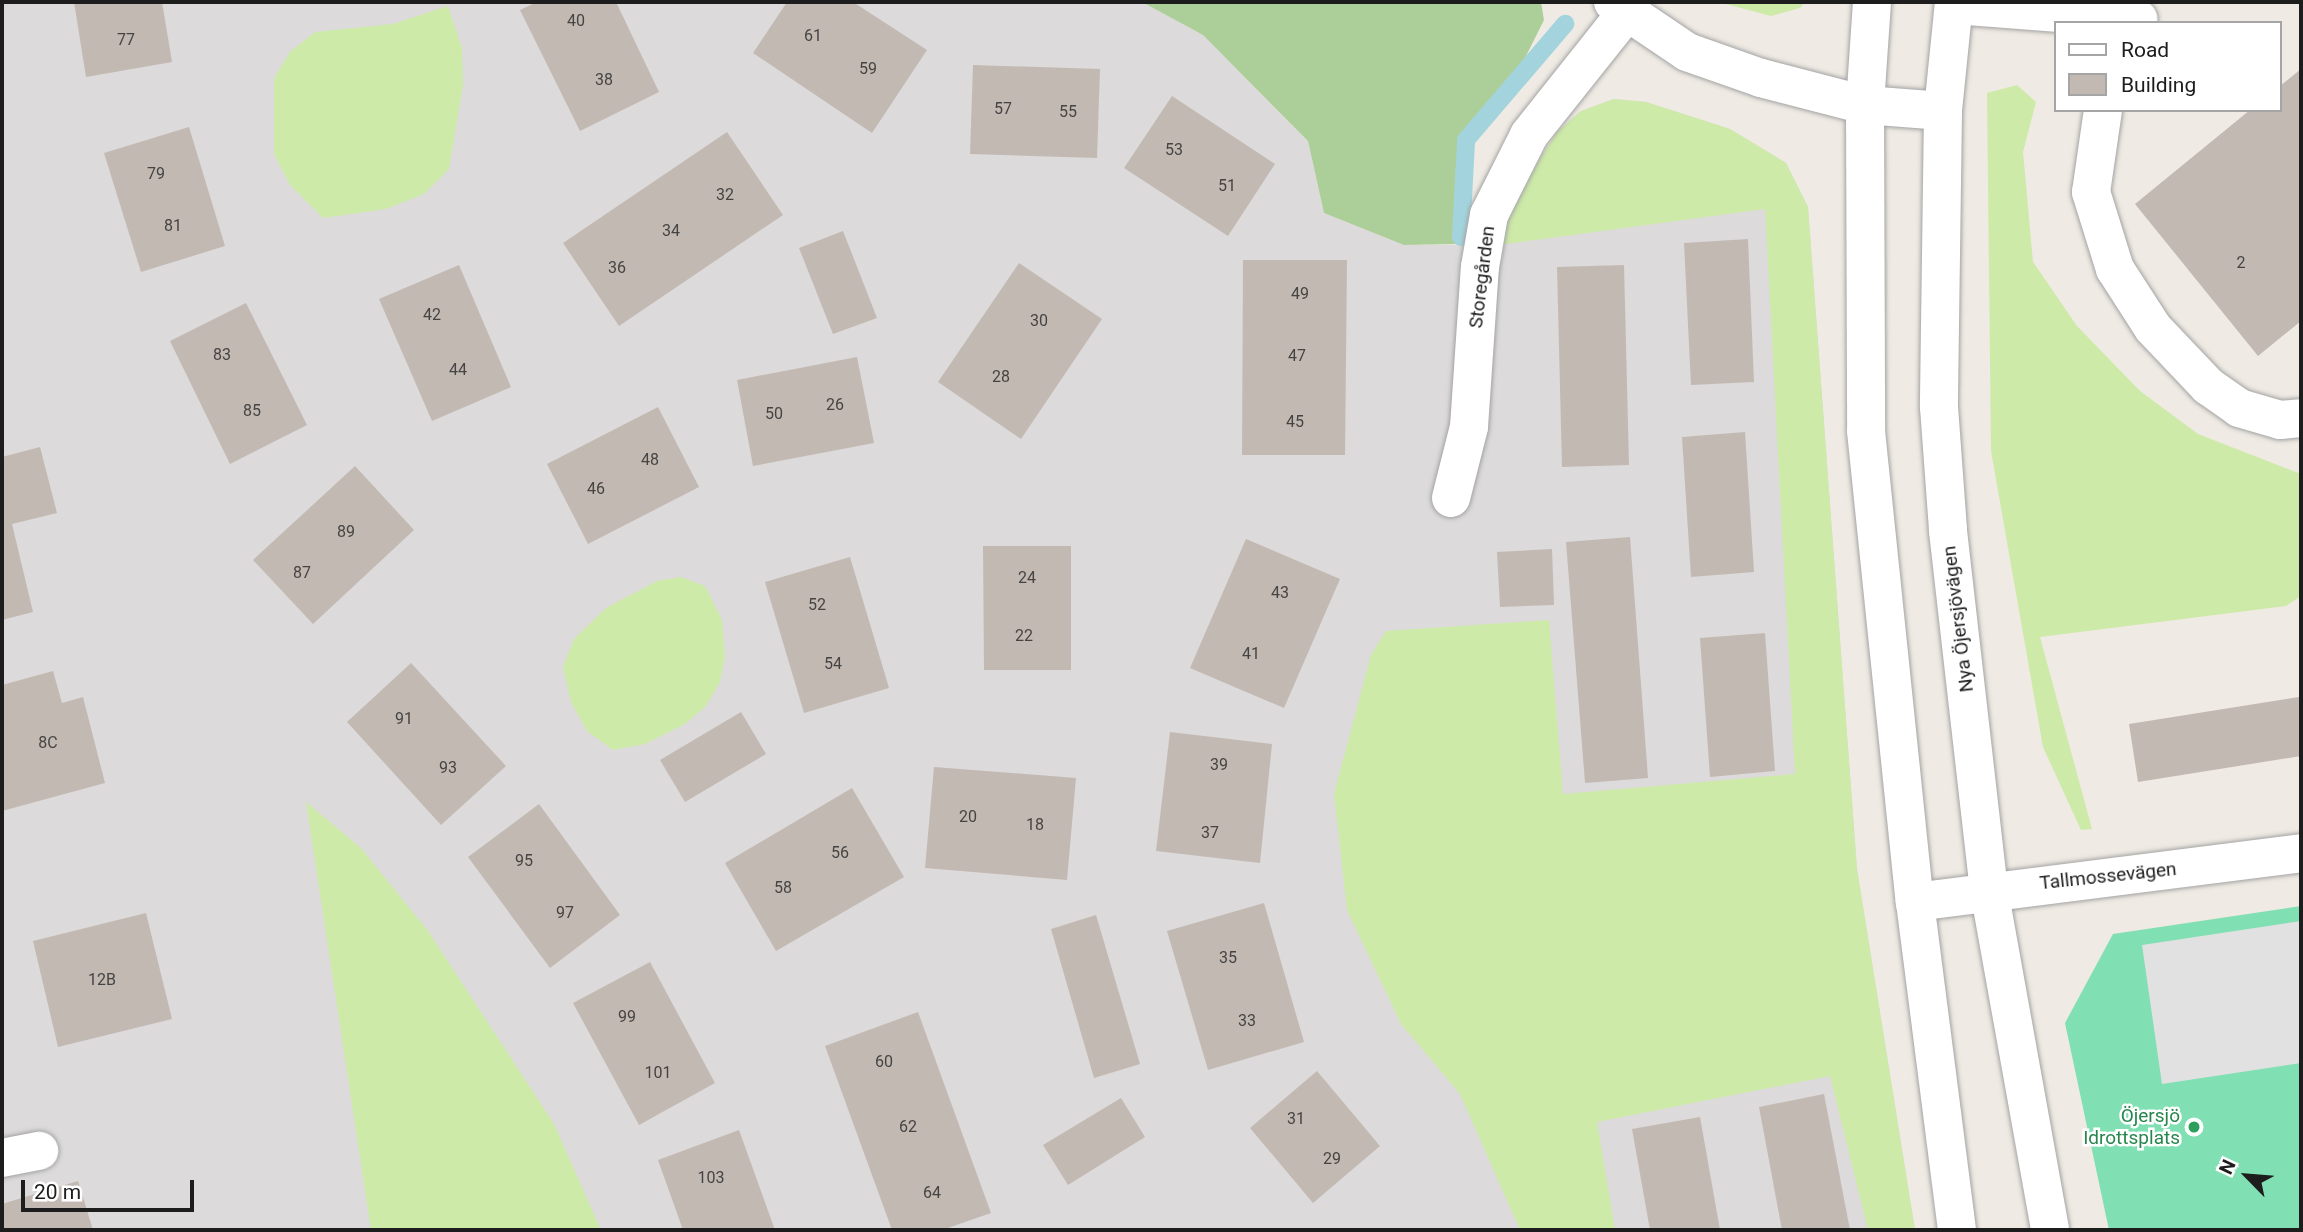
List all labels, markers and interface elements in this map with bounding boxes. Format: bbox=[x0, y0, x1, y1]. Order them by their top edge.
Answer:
house number: 40 bbox=[567, 11, 585, 31]
legend bbox=[2054, 21, 2282, 112]
house number: 61 bbox=[804, 26, 822, 46]
house number: 77 bbox=[117, 30, 135, 50]
text: Road bbox=[2121, 38, 2169, 62]
house number: 59 bbox=[859, 59, 877, 79]
house number: 38 bbox=[595, 70, 613, 90]
text: Building bbox=[2121, 73, 2196, 97]
house number: 57 bbox=[994, 99, 1012, 119]
house number: 55 bbox=[1059, 102, 1077, 122]
house number: 53 bbox=[1165, 140, 1183, 160]
house number: 79 bbox=[147, 164, 165, 184]
house number: 51 bbox=[1218, 176, 1236, 196]
house number: 32 bbox=[716, 185, 734, 205]
house number: 81 bbox=[164, 216, 182, 236]
house number: 34 bbox=[662, 221, 680, 241]
street label: Storegården bbox=[1464, 224, 1500, 330]
house number: 2 bbox=[2237, 253, 2245, 273]
house number: 36 bbox=[608, 258, 626, 278]
house number: 49 bbox=[1291, 284, 1309, 304]
house number: 42 bbox=[423, 305, 441, 325]
house number: 30 bbox=[1030, 311, 1048, 331]
house number: 83 bbox=[213, 345, 231, 365]
house number: 47 bbox=[1288, 346, 1306, 366]
house number: 44 bbox=[449, 360, 467, 380]
house number: 28 bbox=[992, 367, 1010, 387]
house number: 26 bbox=[826, 395, 844, 415]
house number: 85 bbox=[243, 401, 261, 421]
house number: 50 bbox=[765, 404, 783, 424]
house number: 45 bbox=[1286, 412, 1304, 432]
house number: 48 bbox=[641, 450, 659, 470]
house number: 46 bbox=[587, 479, 605, 499]
house number: 89 bbox=[337, 522, 355, 542]
street label: Nya Öjersjövägen bbox=[1938, 545, 1978, 693]
house number: 87 bbox=[293, 563, 311, 583]
house number: 24 bbox=[1018, 568, 1036, 588]
house number: 43 bbox=[1271, 583, 1289, 603]
house number: 52 bbox=[808, 595, 826, 615]
house number: 22 bbox=[1015, 626, 1033, 646]
house number: 41 bbox=[1242, 644, 1260, 664]
house number: 54 bbox=[824, 654, 842, 674]
house number: 91 bbox=[395, 709, 413, 729]
house number: 8C bbox=[38, 733, 58, 753]
house number: 39 bbox=[1210, 755, 1228, 775]
house number: 93 bbox=[439, 758, 457, 778]
house number: 20 bbox=[959, 807, 977, 827]
house number: 18 bbox=[1026, 815, 1044, 835]
house number: 37 bbox=[1201, 823, 1219, 843]
house number: 56 bbox=[831, 843, 849, 863]
house number: 95 bbox=[515, 851, 533, 871]
street label: Tallmossevägen bbox=[2038, 857, 2178, 895]
house number: 58 bbox=[774, 878, 792, 898]
house number: 97 bbox=[556, 903, 574, 923]
house number: 35 bbox=[1219, 948, 1237, 968]
house number: 12B bbox=[88, 970, 116, 990]
house number: 99 bbox=[618, 1007, 636, 1027]
house number: 33 bbox=[1238, 1011, 1256, 1031]
house number: 60 bbox=[875, 1052, 893, 1072]
house number: 101 bbox=[645, 1063, 671, 1083]
place label: Öjersjö Idrottsplats bbox=[2083, 1105, 2180, 1149]
house number: 31 bbox=[1287, 1109, 1305, 1129]
house number: 62 bbox=[899, 1117, 917, 1137]
marker: Öjersjö Idrottsplats bbox=[2186, 1119, 2202, 1135]
north arrow bbox=[2212, 1141, 2282, 1211]
house number: 29 bbox=[1323, 1149, 1341, 1169]
text: N bbox=[2214, 1156, 2241, 1178]
scale bar bbox=[24, 1166, 198, 1210]
house number: 103 bbox=[698, 1168, 724, 1188]
text: 20 m bbox=[34, 1180, 81, 1204]
house number: 64 bbox=[923, 1183, 941, 1203]

